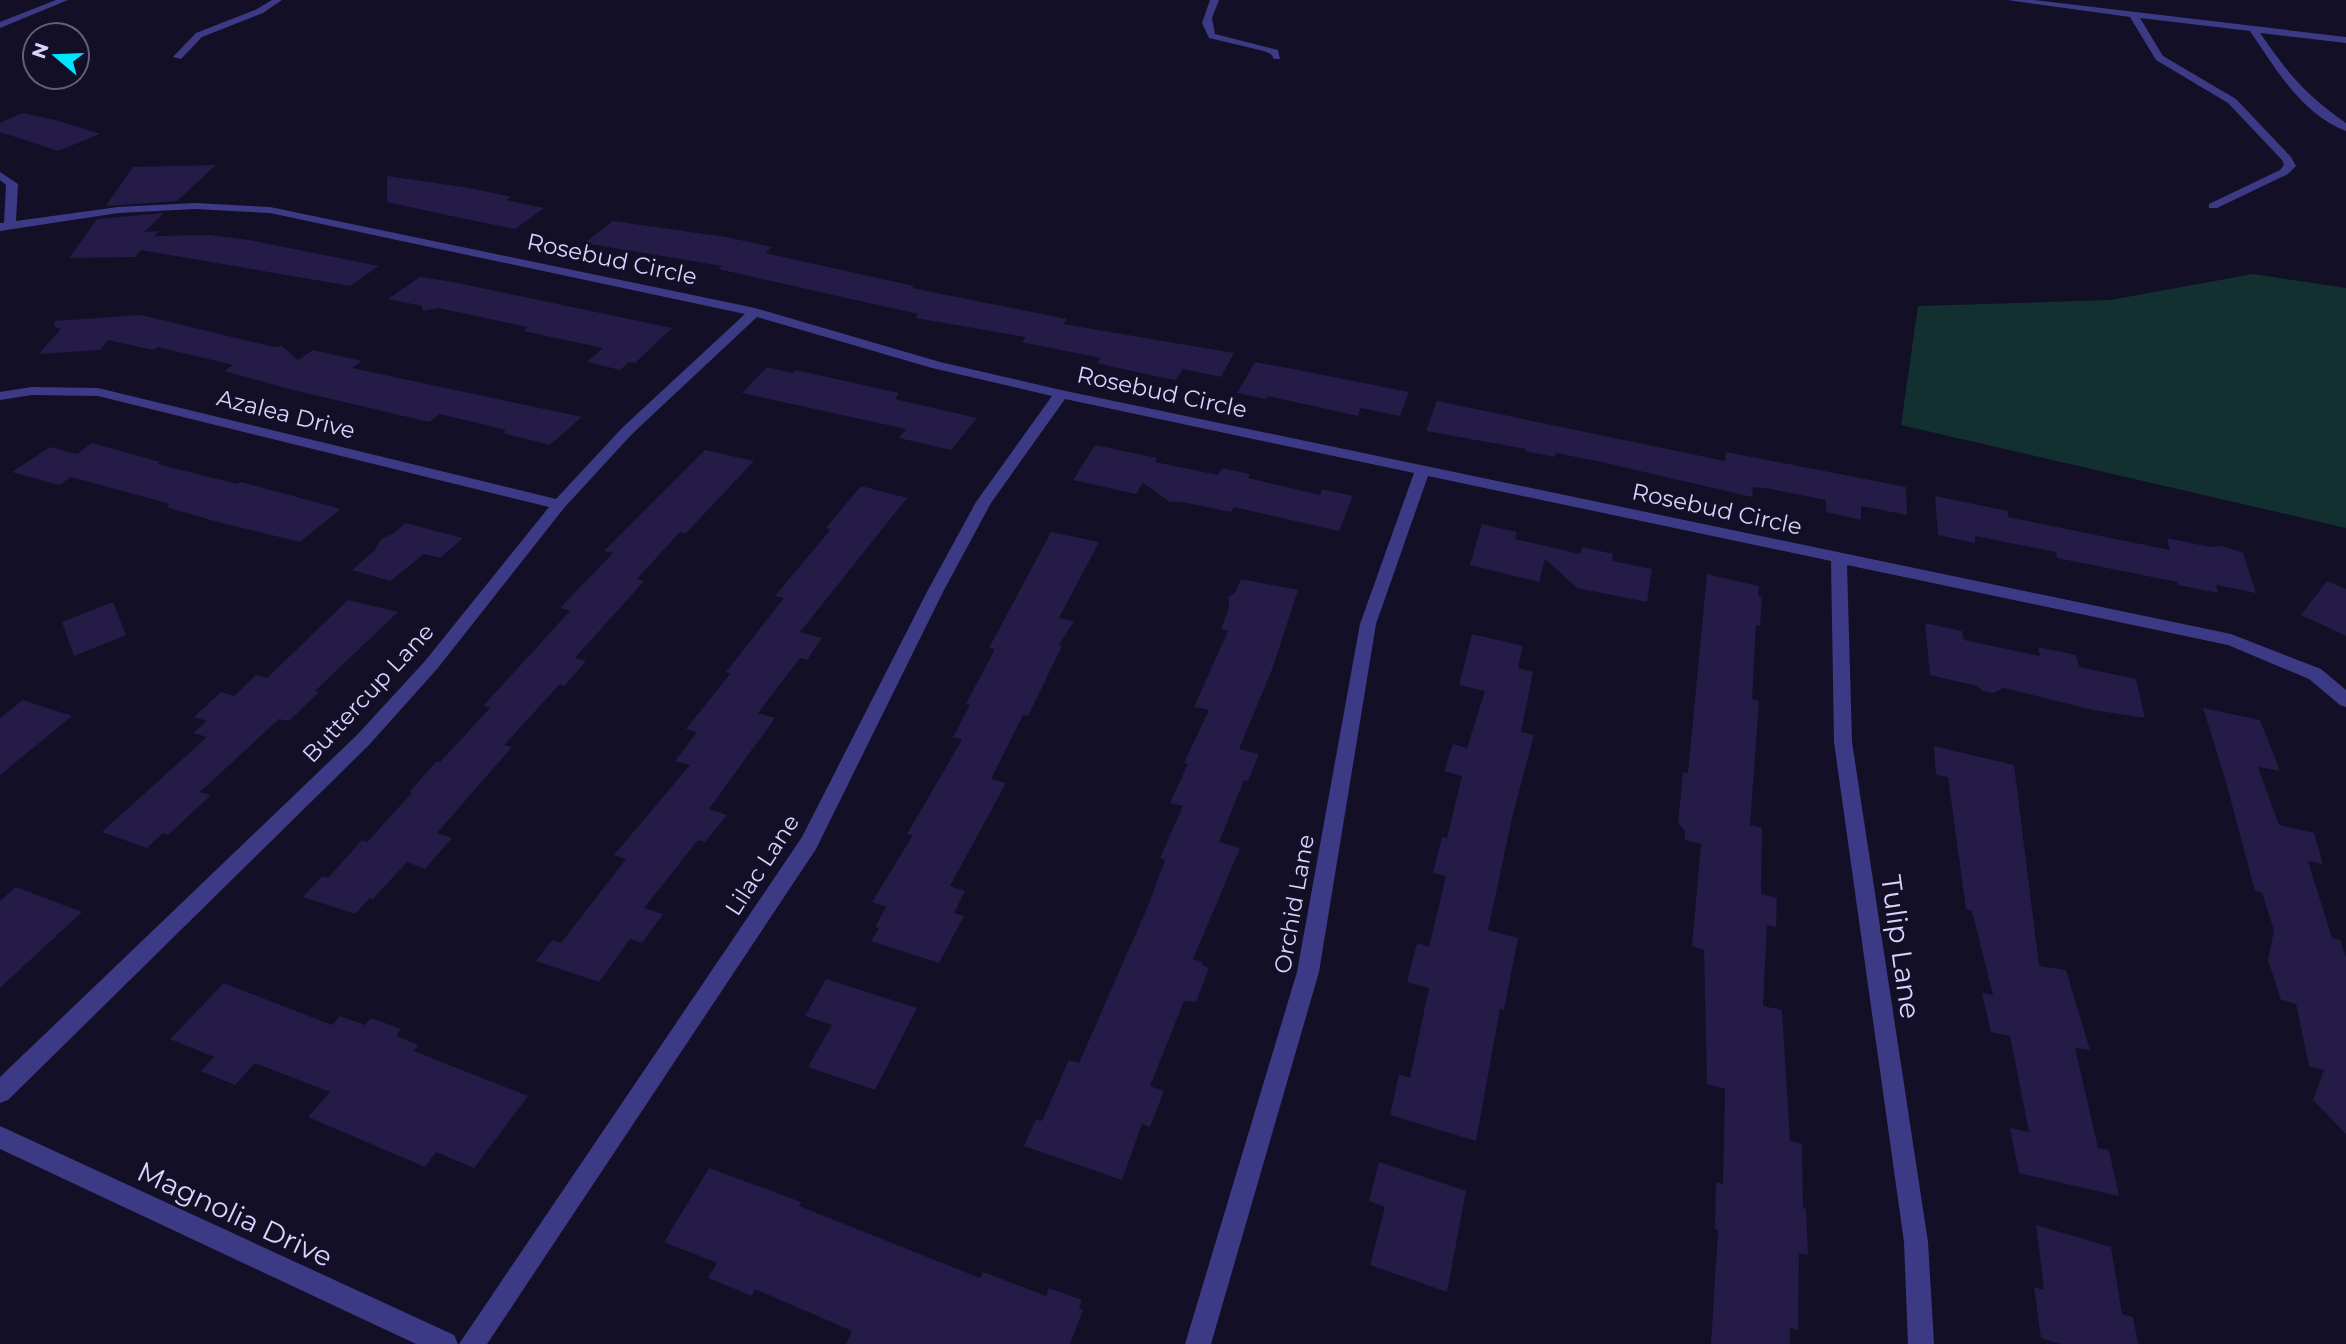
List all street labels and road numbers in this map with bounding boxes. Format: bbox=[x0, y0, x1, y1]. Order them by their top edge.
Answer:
street label: Rosebud Circle bbox=[524, 227, 700, 291]
street label: Rosebud Circle bbox=[1074, 360, 1250, 424]
street label: Azalea Drive bbox=[214, 383, 358, 445]
street label: Rosebud Circle bbox=[1629, 477, 1805, 541]
street label: Buttercup Lane bbox=[296, 618, 440, 768]
street label: Lilac Lane bbox=[719, 809, 805, 921]
street label: Orchid Lane bbox=[1268, 832, 1320, 976]
street label: Tulip Lane bbox=[1874, 873, 1928, 1021]
street label: Magnolia Drive bbox=[132, 1154, 338, 1274]

